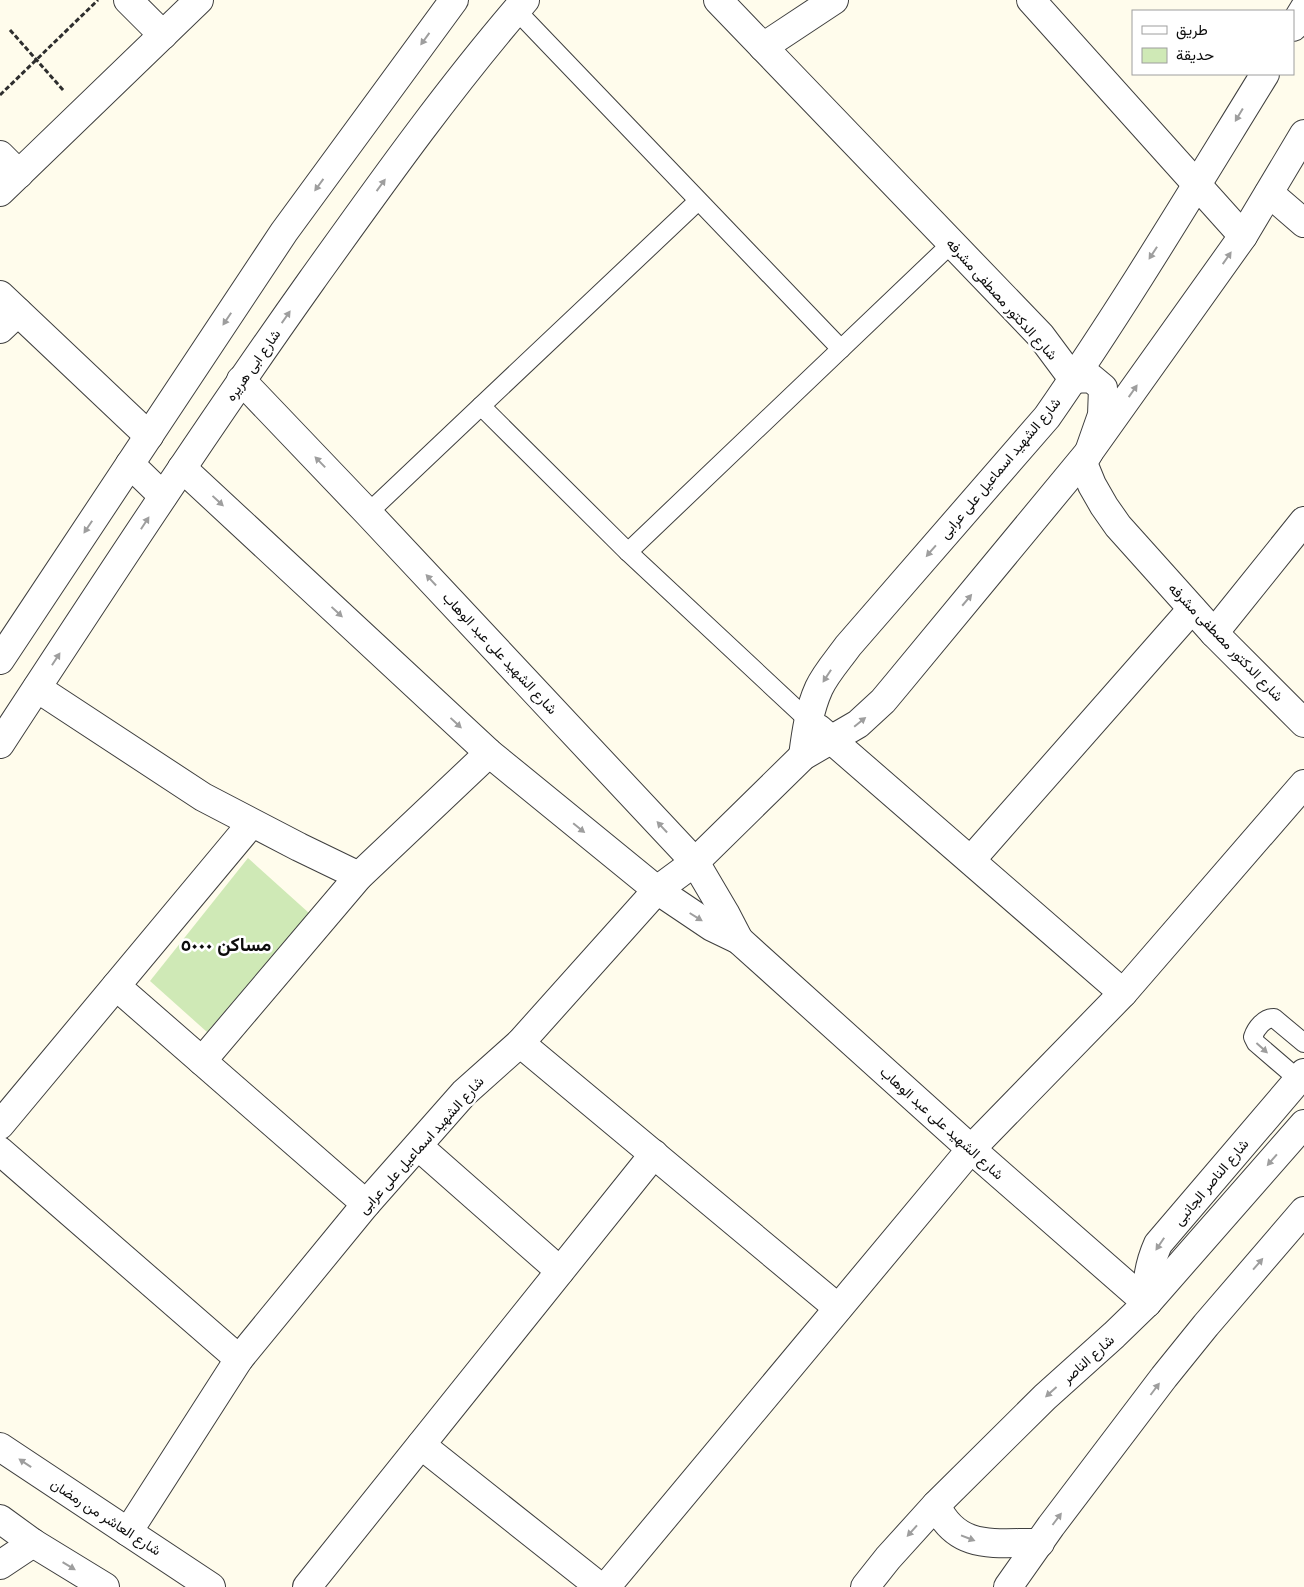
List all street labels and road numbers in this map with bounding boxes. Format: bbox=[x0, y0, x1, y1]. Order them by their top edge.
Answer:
street label: شارع الدكتور مصطفى مشرفه bbox=[941, 234, 1062, 365]
street label: شارع ابى هريره bbox=[221, 325, 286, 406]
street label: شارع الشهيد اسماعيل على عرابى bbox=[935, 393, 1066, 544]
street label: شارع الدكتور مصطفى مشرفه bbox=[1163, 578, 1288, 706]
street label: شارع الشهيد على عبد الوهاب bbox=[437, 588, 562, 719]
street label: شارع الشهيد على عبد الوهاب bbox=[875, 1062, 1008, 1185]
street label: شارع الشهيد اسماعيل على عرابى bbox=[354, 1072, 489, 1219]
street label: شارع الناصر الجانبى bbox=[1169, 1134, 1254, 1230]
street label: شارع الناصر bbox=[1057, 1330, 1119, 1389]
street label: شارع العاشر من رمضان bbox=[46, 1474, 165, 1561]

